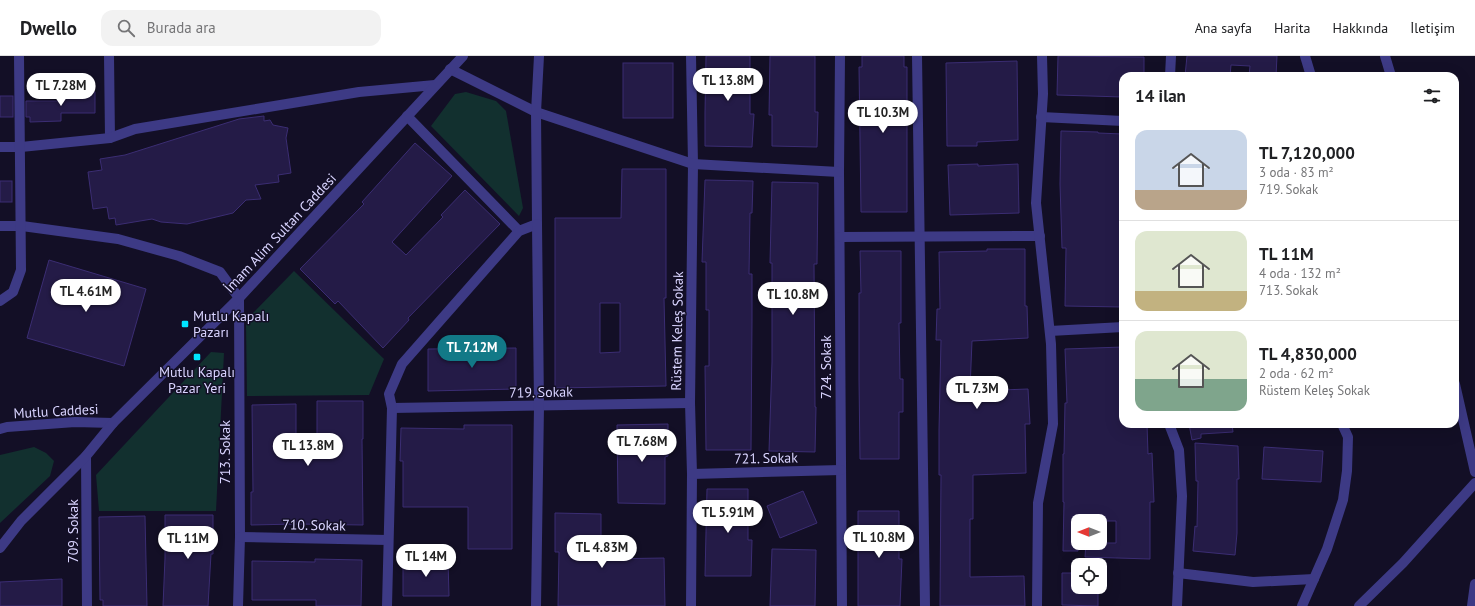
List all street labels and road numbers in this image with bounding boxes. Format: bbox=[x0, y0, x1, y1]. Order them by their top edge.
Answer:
street label: İmam Alim Sultan Caddesi bbox=[220, 170, 340, 296]
street label: Rüstem Keleş Sokak bbox=[667, 271, 687, 391]
street label: 724. Sokak bbox=[817, 335, 835, 399]
street label: 719. Sokak bbox=[509, 382, 573, 402]
street label: Mutlu Caddesi bbox=[13, 400, 99, 422]
street label: 713. Sokak bbox=[216, 420, 234, 484]
street label: 721. Sokak bbox=[734, 448, 798, 468]
street label: 709. Sokak bbox=[64, 499, 82, 563]
street label: 710. Sokak bbox=[282, 515, 346, 535]

